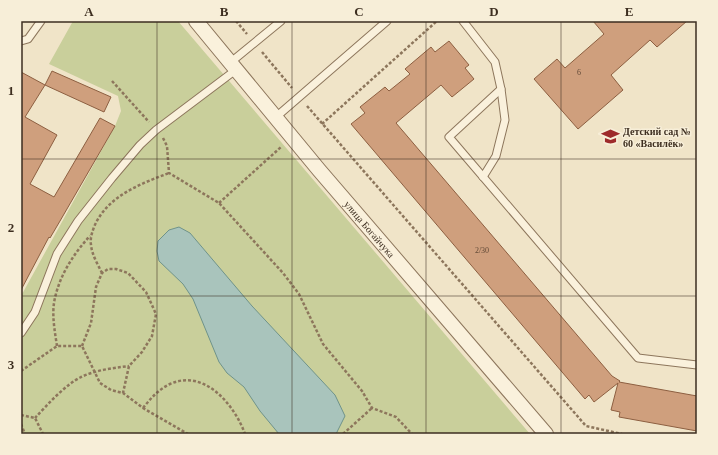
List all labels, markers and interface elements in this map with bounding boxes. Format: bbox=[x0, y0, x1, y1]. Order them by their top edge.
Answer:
text: A bbox=[84, 4, 94, 19]
text: B bbox=[220, 4, 229, 19]
text: C bbox=[354, 4, 364, 19]
text: D bbox=[489, 4, 499, 19]
text: E bbox=[625, 4, 633, 19]
house number: 6 bbox=[577, 68, 581, 77]
text: 1 bbox=[8, 83, 14, 98]
place label: Детский сад № 60 «Василёк» bbox=[623, 126, 691, 149]
school or university icon: Детский сад № 60 «Василёк» bbox=[600, 127, 620, 147]
street label: улица Богайчука bbox=[342, 198, 397, 260]
text: 2 bbox=[8, 220, 14, 235]
house number: 2/30 bbox=[475, 246, 489, 255]
text: 3 bbox=[8, 357, 15, 372]

